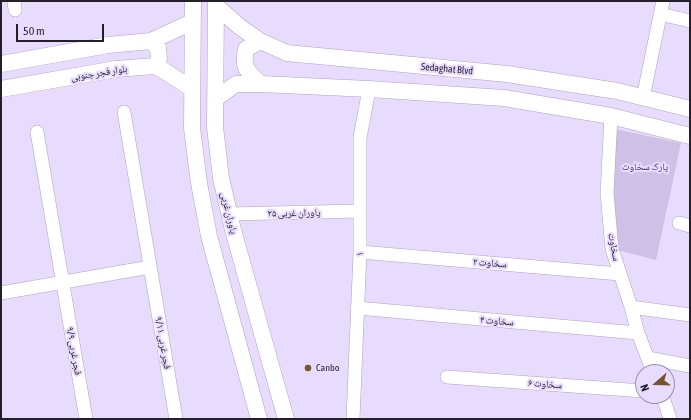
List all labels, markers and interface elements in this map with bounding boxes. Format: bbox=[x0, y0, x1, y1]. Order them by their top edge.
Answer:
scale bar bbox=[18, 16, 106, 42]
text: 50 m bbox=[23, 24, 45, 38]
street label: Sedaghat Blvd bbox=[420, 61, 474, 77]
street label: بلوار فجر جنوبی bbox=[70, 63, 128, 83]
park label: پارک سخاوت bbox=[622, 161, 668, 173]
street label: یاوران غربی bbox=[218, 191, 240, 235]
street label: یاوران غربی ۲۵ bbox=[267, 207, 321, 219]
street label: سخاوت bbox=[605, 232, 623, 262]
street label: ۱ bbox=[354, 252, 366, 256]
street label: سخاوت ۲ bbox=[473, 256, 507, 270]
street label: سخاوت ۴ bbox=[480, 314, 514, 328]
street label: ۹/۱۱ فجر غربی bbox=[152, 316, 174, 370]
street label: ۹/۹ فجر غربی bbox=[64, 326, 84, 376]
place label: Canbo bbox=[316, 362, 339, 374]
marker: Canbo bbox=[303, 363, 313, 373]
north arrow bbox=[635, 364, 675, 404]
street label: سخاوت ۶ bbox=[528, 377, 562, 391]
text: N bbox=[638, 383, 651, 393]

